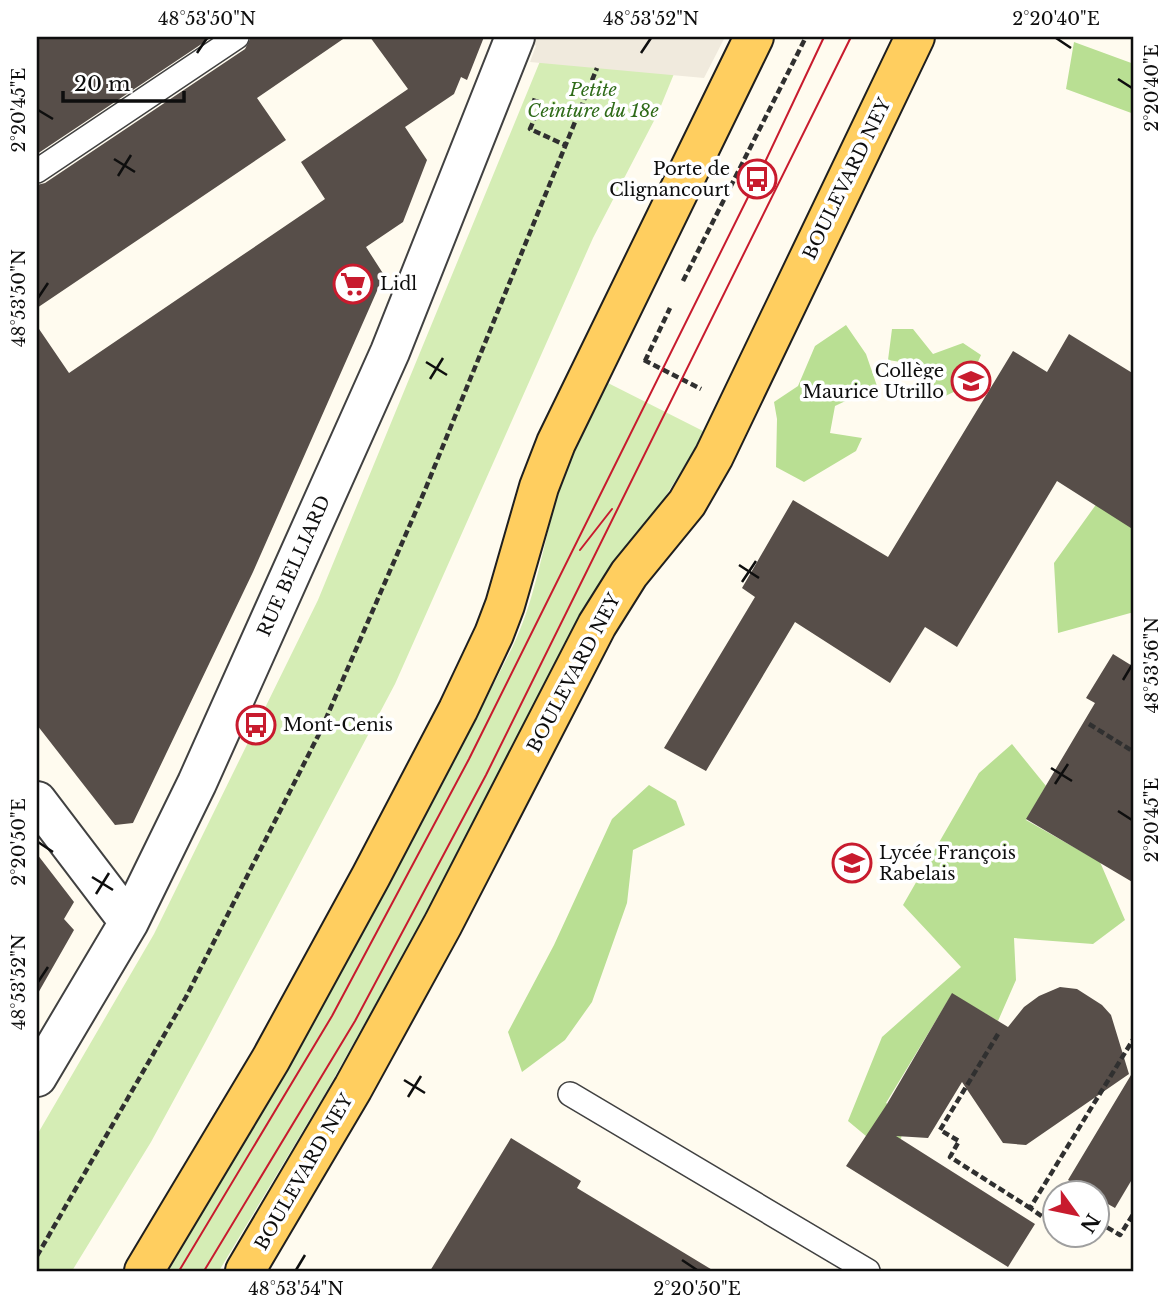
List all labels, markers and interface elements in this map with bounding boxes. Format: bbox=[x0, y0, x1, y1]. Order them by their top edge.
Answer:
text: 48°53'50"N bbox=[158, 8, 256, 30]
text: 48°53'52"N bbox=[603, 8, 699, 30]
text: 2°20'40"E bbox=[1012, 8, 1100, 30]
text: 2°20'40"E bbox=[1141, 44, 1163, 132]
scale bar bbox=[63, 60, 184, 104]
text: 2°20'45"E bbox=[8, 68, 30, 152]
text: 20 m bbox=[74, 71, 131, 97]
park label: Petite Ceinture du 18e bbox=[527, 79, 659, 122]
street label: BOULEVARD NEY bbox=[798, 94, 896, 263]
place label: Porte de Clignancourt bbox=[609, 158, 730, 201]
bus stop icon: Porte de Clignancourt bbox=[736, 158, 778, 200]
text: 48°53'50"N bbox=[8, 249, 30, 347]
supermarket icon: Lidl bbox=[332, 263, 374, 305]
place label: Lidl bbox=[380, 273, 417, 295]
place label: Collège Maurice Utrillo bbox=[802, 360, 944, 403]
school or university icon: Collège Maurice Utrillo bbox=[950, 360, 992, 402]
street label: RUE BELLIARD bbox=[253, 492, 335, 640]
street label: BOULEVARD NEY bbox=[523, 589, 626, 756]
text: 48°53'56"N bbox=[1141, 617, 1163, 713]
bus stop icon: Mont-Cenis bbox=[235, 704, 277, 746]
place label: Mont-Cenis bbox=[283, 714, 393, 736]
text: 2°20'45"E bbox=[1141, 778, 1163, 862]
text: 2°20'50"E bbox=[8, 798, 30, 886]
school or university icon: Lycée François Rabelais bbox=[831, 842, 873, 884]
place label: Lycée François Rabelais bbox=[879, 842, 1016, 885]
text: 48°53'52"N bbox=[8, 934, 30, 1030]
street label: BOULEVARD NEY bbox=[250, 1089, 358, 1254]
north arrow bbox=[1042, 1178, 1112, 1248]
text: N bbox=[1075, 1209, 1104, 1237]
text: 48°53'54"N bbox=[248, 1278, 344, 1300]
text: 2°20'50"E bbox=[653, 1278, 741, 1300]

